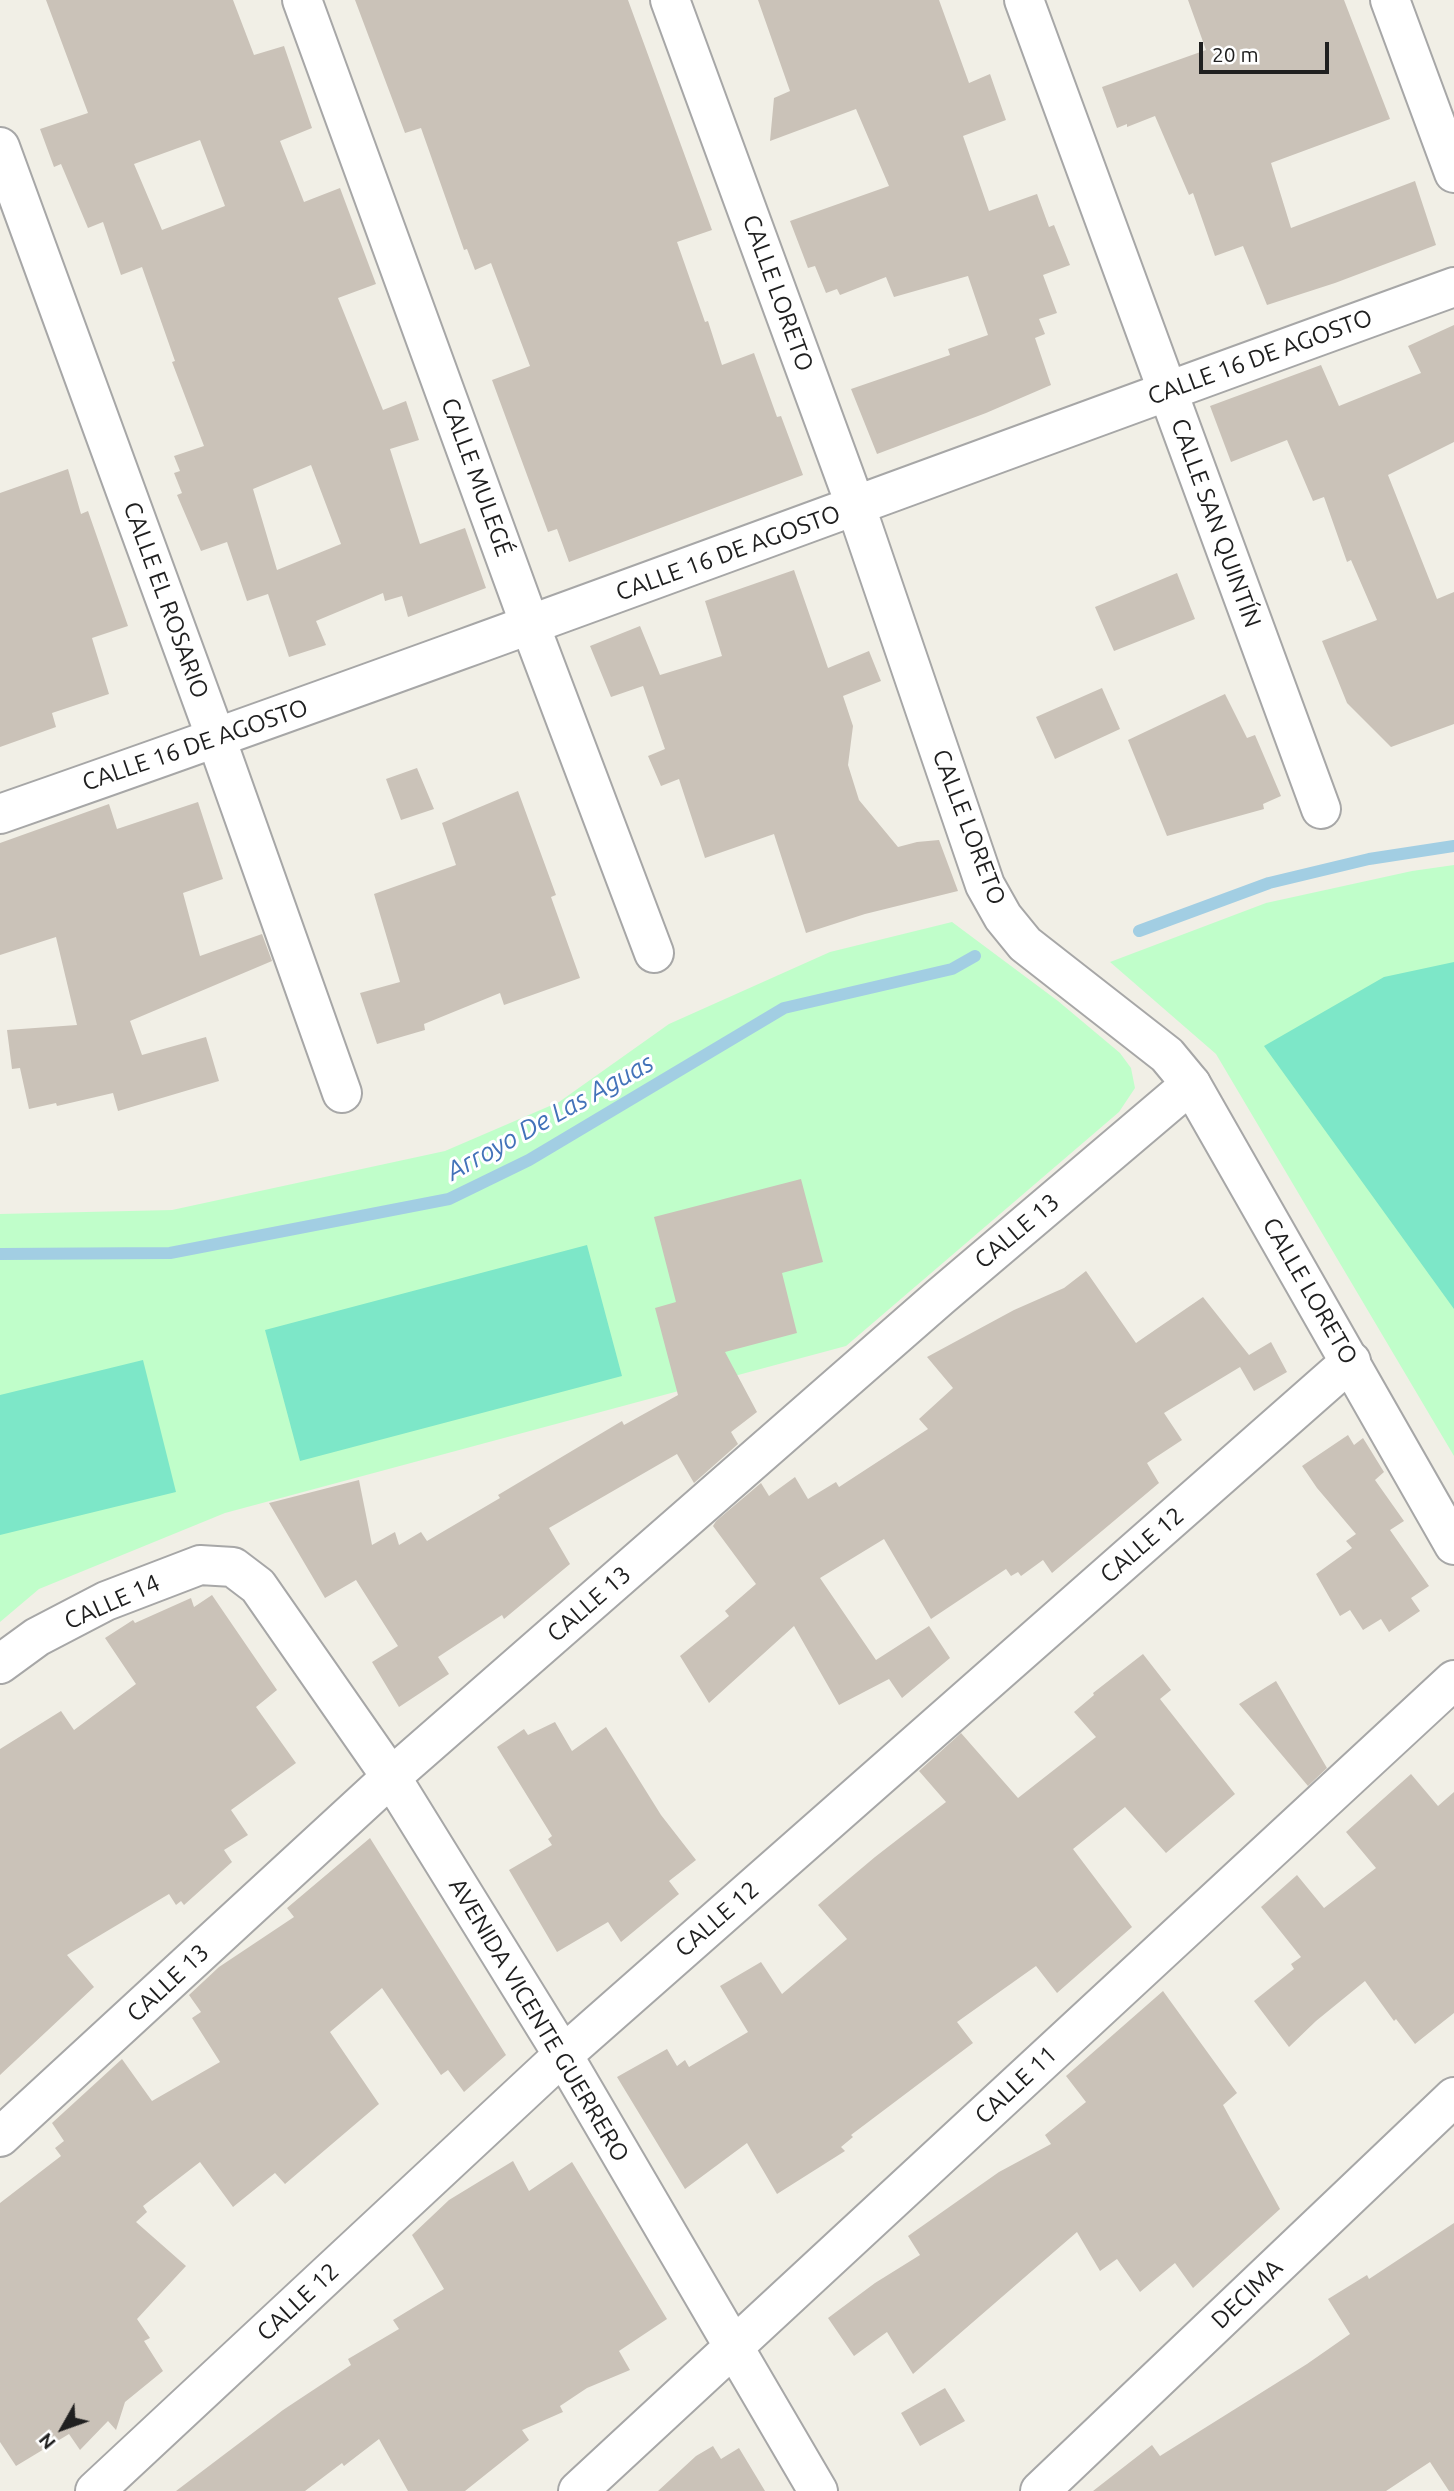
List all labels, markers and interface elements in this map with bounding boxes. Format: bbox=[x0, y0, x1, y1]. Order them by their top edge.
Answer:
scale bar bbox=[1202, 28, 1332, 72]
text: 20 m bbox=[1212, 42, 1259, 66]
street label: CALLE LORETO bbox=[736, 211, 820, 375]
street label: CALLE 16 DE AGOSTO bbox=[1144, 303, 1376, 411]
street label: CALLE MULEGÉ bbox=[435, 394, 519, 560]
street label: CALLE SAN QUINTÍN bbox=[1165, 415, 1267, 631]
street label: CALLE EL ROSARIO bbox=[117, 498, 215, 702]
street label: CALLE 16 DE AGOSTO bbox=[612, 499, 844, 607]
street label: CALLE 16 DE AGOSTO bbox=[78, 693, 312, 797]
street label: CALLE LORETO bbox=[926, 745, 1012, 909]
water label: Arroyo De Las Aguas bbox=[441, 1047, 659, 1187]
street label: CALLE 13 bbox=[969, 1187, 1065, 1275]
street label: CALLE LORETO bbox=[1256, 1213, 1364, 1369]
street label: CALLE 12 bbox=[1094, 1501, 1190, 1589]
street label: CALLE 13 bbox=[541, 1560, 637, 1648]
street label: CALLE 14 bbox=[60, 1568, 164, 1636]
street label: AVENIDA VICENTE GUERRERO bbox=[443, 1873, 635, 2167]
street label: CALLE 12 bbox=[669, 1875, 765, 1963]
street label: CALLE 13 bbox=[121, 1938, 215, 2028]
street label: CALLE 11 bbox=[969, 2040, 1063, 2130]
street label: DECIMA bbox=[1206, 2253, 1288, 2335]
street label: CALLE 12 bbox=[251, 2257, 345, 2347]
north arrow bbox=[28, 2393, 98, 2463]
text: N bbox=[34, 2429, 60, 2454]

